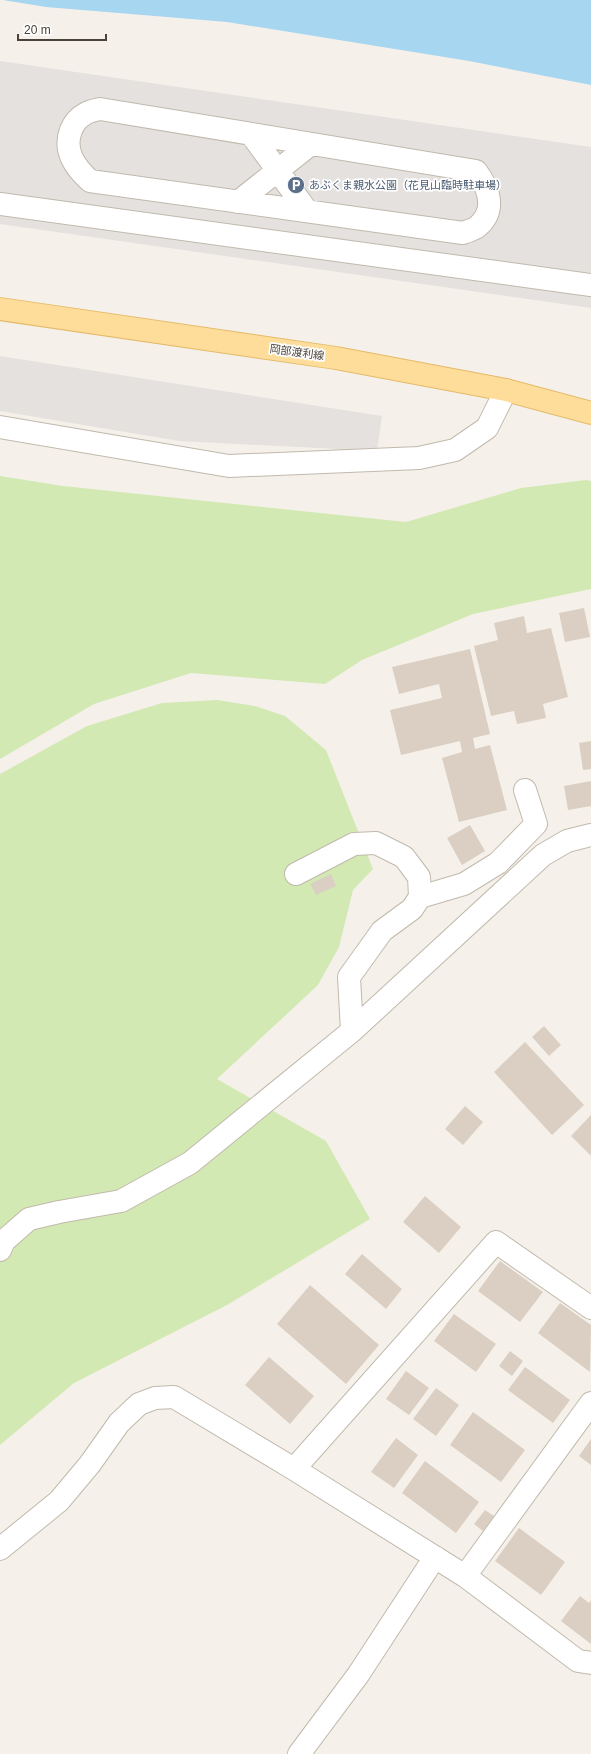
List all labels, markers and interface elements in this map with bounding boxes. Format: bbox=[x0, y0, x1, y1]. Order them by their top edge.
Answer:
scale bar bbox=[18, 16, 106, 42]
text: 20 m bbox=[24, 23, 51, 37]
parking icon: あぶくま親水公園（花見山臨時駐車場） bbox=[286, 175, 306, 195]
place label: あぶくま親水公園（花見山臨時駐車場） bbox=[309, 179, 507, 191]
street label: 岡部渡利線 bbox=[269, 342, 325, 362]

